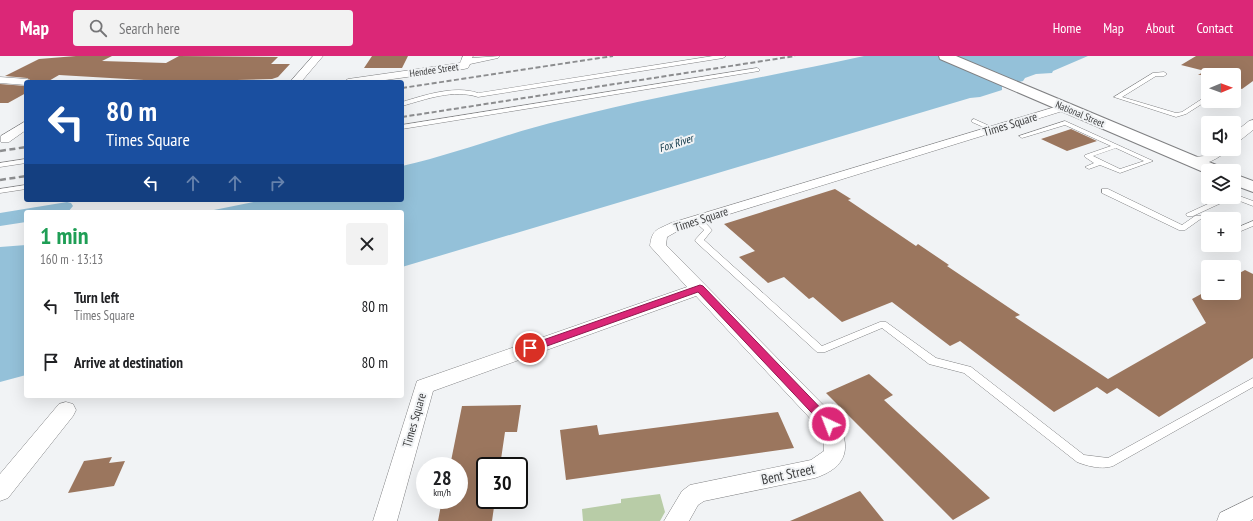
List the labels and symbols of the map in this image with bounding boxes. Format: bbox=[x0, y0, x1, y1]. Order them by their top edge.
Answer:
street label: Hendee Street bbox=[409, 60, 460, 80]
north arrow bbox=[1201, 68, 1241, 108]
street label: National Street bbox=[1053, 98, 1107, 130]
street label: Times Square bbox=[981, 109, 1039, 139]
water label: Fox River bbox=[657, 130, 697, 155]
street label: Times Square bbox=[672, 203, 730, 235]
pin bbox=[513, 331, 547, 365]
street label: Times Square bbox=[399, 391, 429, 449]
position arrow bbox=[808, 403, 850, 445]
speed limit sign: 30 bbox=[476, 457, 528, 509]
street label: Bent Street bbox=[760, 460, 817, 488]

